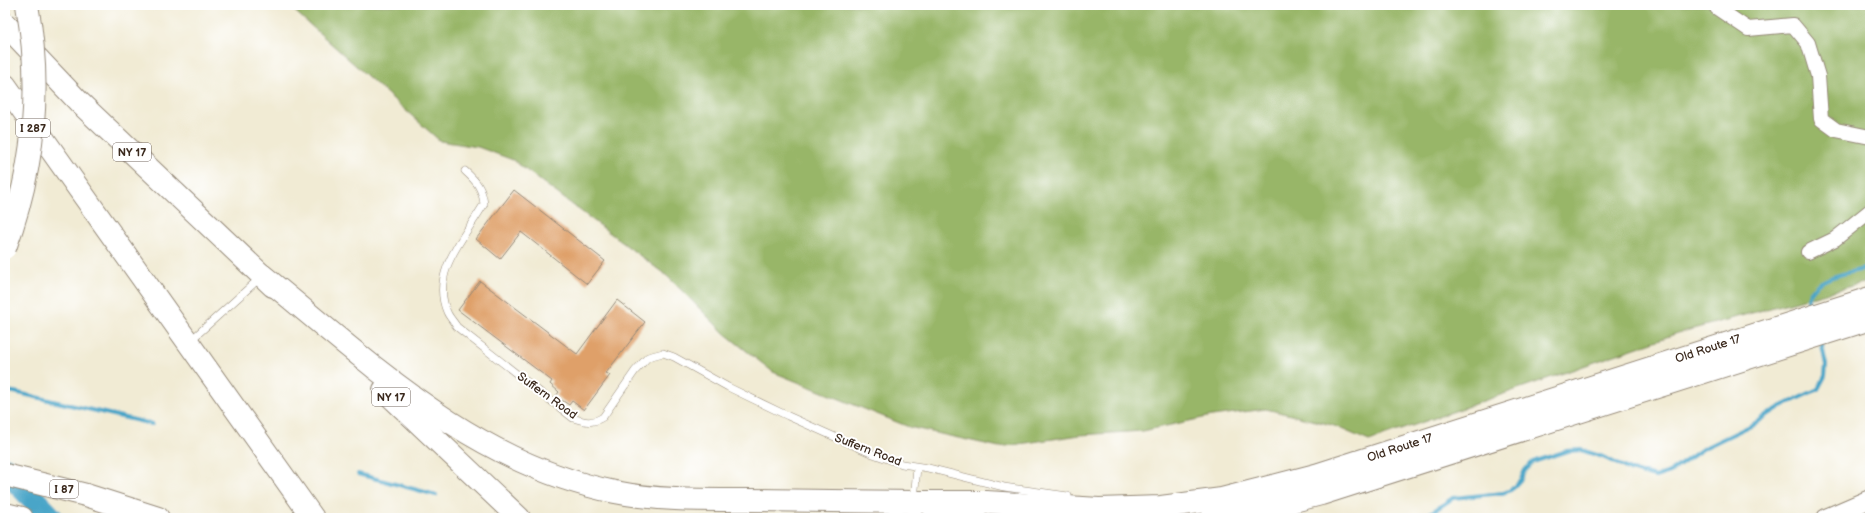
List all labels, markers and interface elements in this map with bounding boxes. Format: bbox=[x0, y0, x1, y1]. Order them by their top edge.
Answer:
road number: I 287 bbox=[16, 119, 50, 137]
road number: NY 17 bbox=[113, 143, 151, 161]
street label: Old Route 17 bbox=[1673, 331, 1743, 367]
street label: Suffern Road bbox=[514, 369, 580, 423]
road number: NY 17 bbox=[372, 388, 410, 406]
street label: Suffern Road bbox=[832, 430, 904, 470]
street label: Old Route 17 bbox=[1365, 430, 1435, 466]
road number: I 87 bbox=[50, 480, 78, 498]

